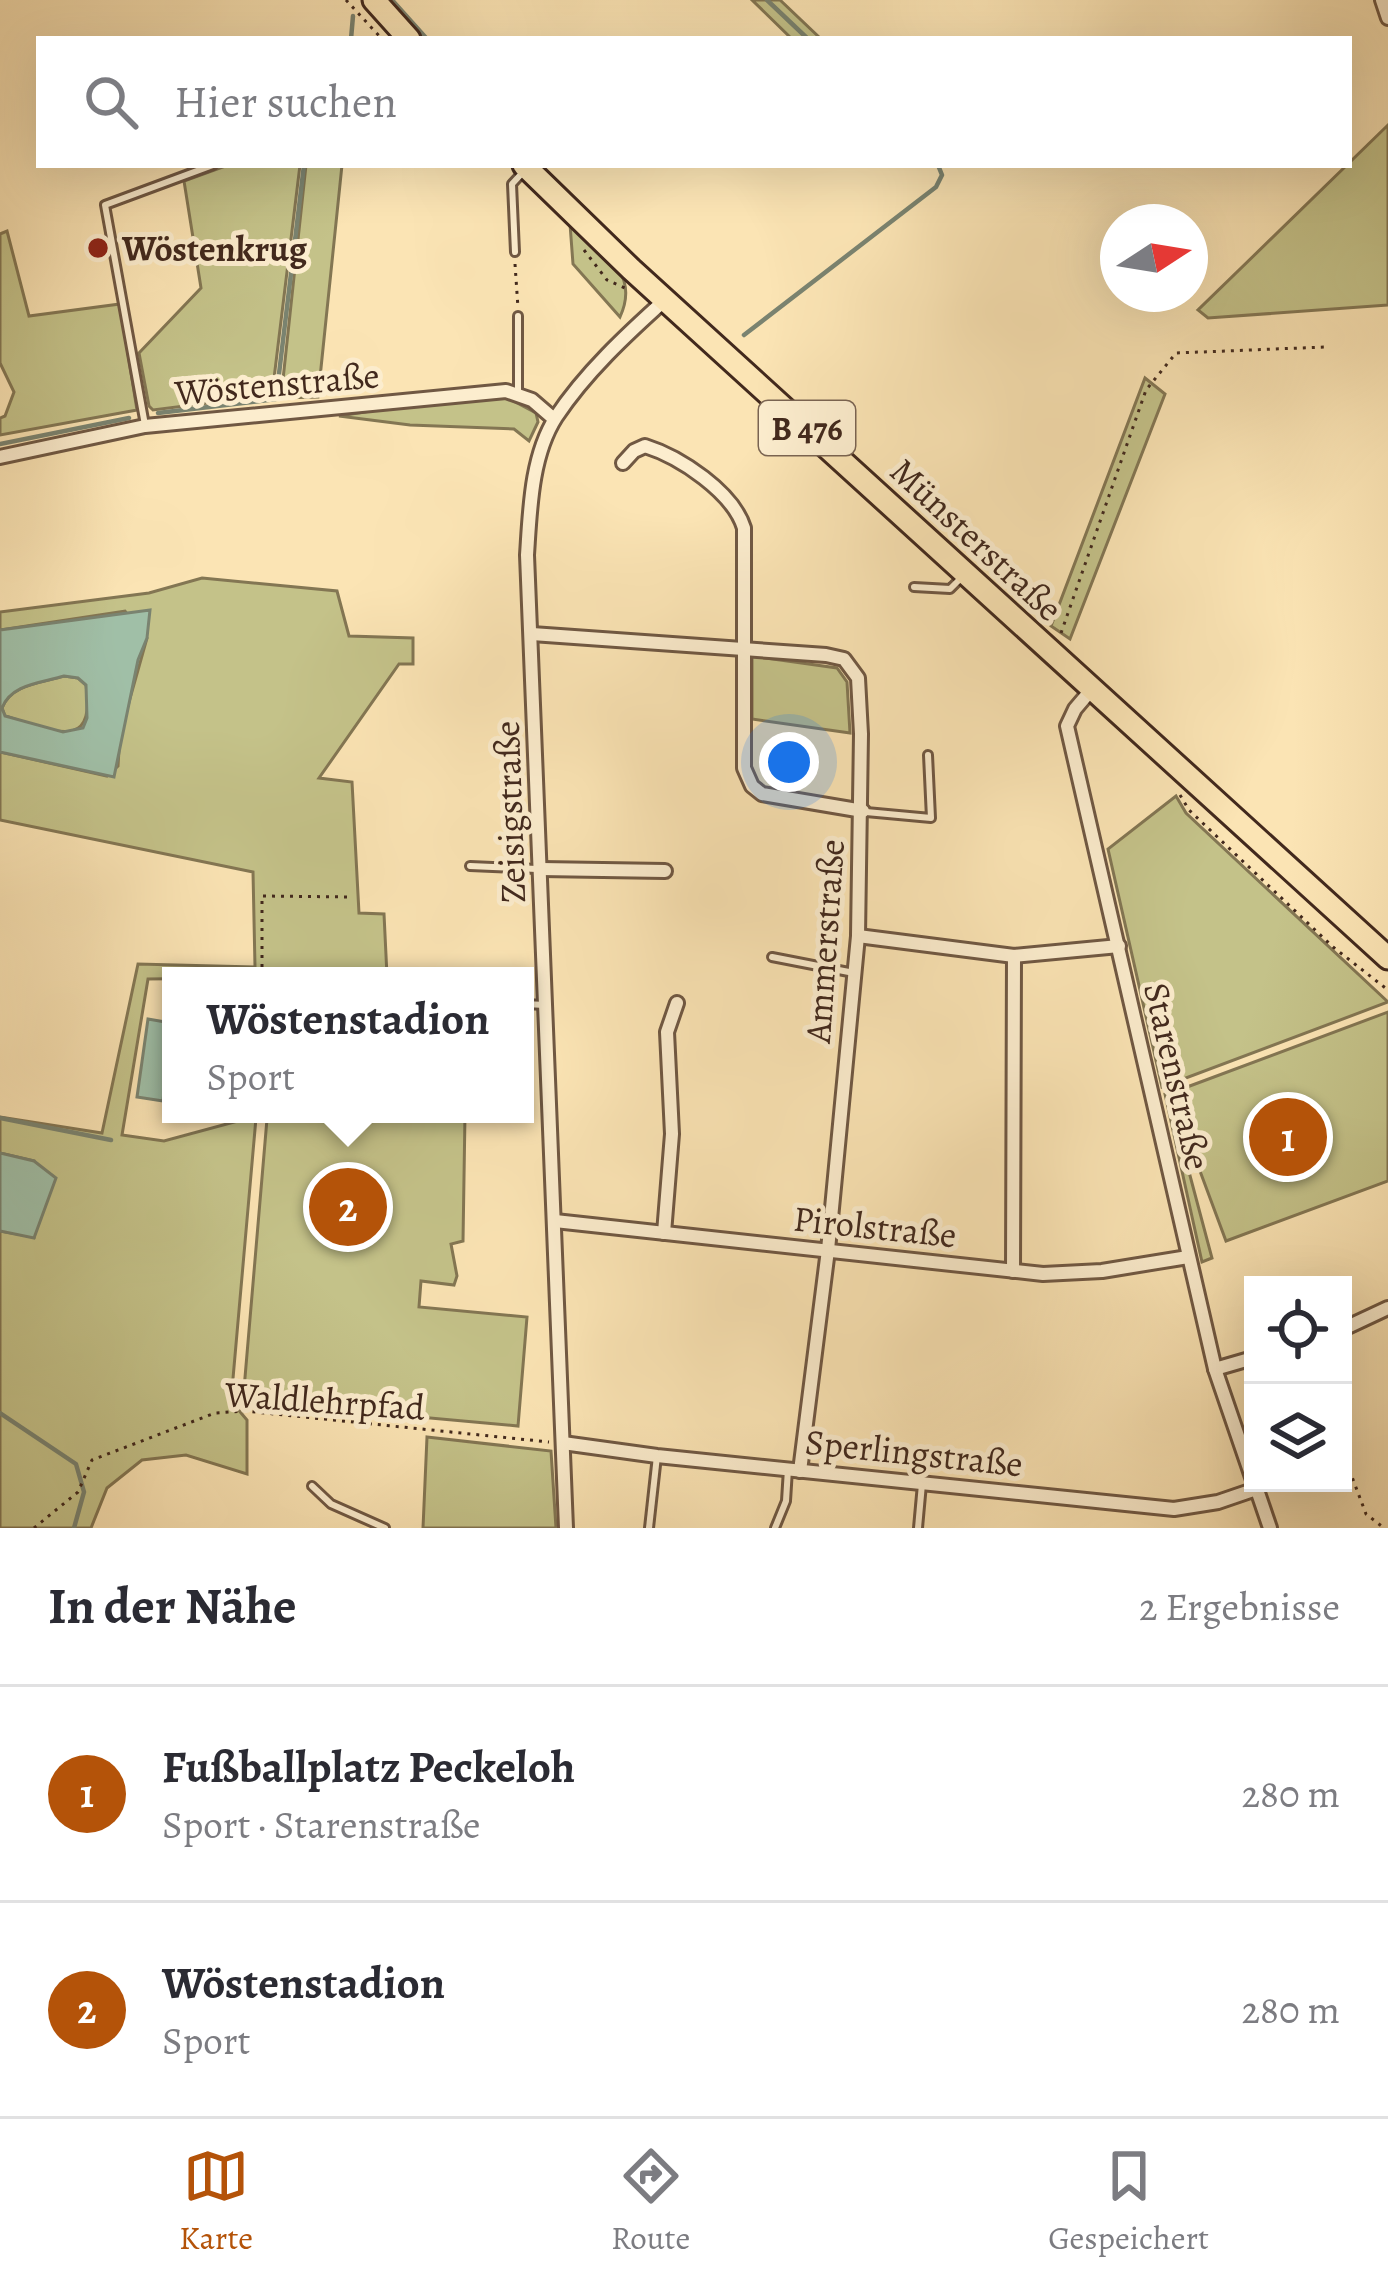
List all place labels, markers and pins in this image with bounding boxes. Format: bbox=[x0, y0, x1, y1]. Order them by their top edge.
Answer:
place label: Wöstenkrug bbox=[121, 224, 308, 273]
marker: Wöstenkrug bbox=[85, 235, 111, 261]
pin: 1 bbox=[1249, 1092, 1327, 1182]
pin: 2 bbox=[309, 1162, 387, 1252]

